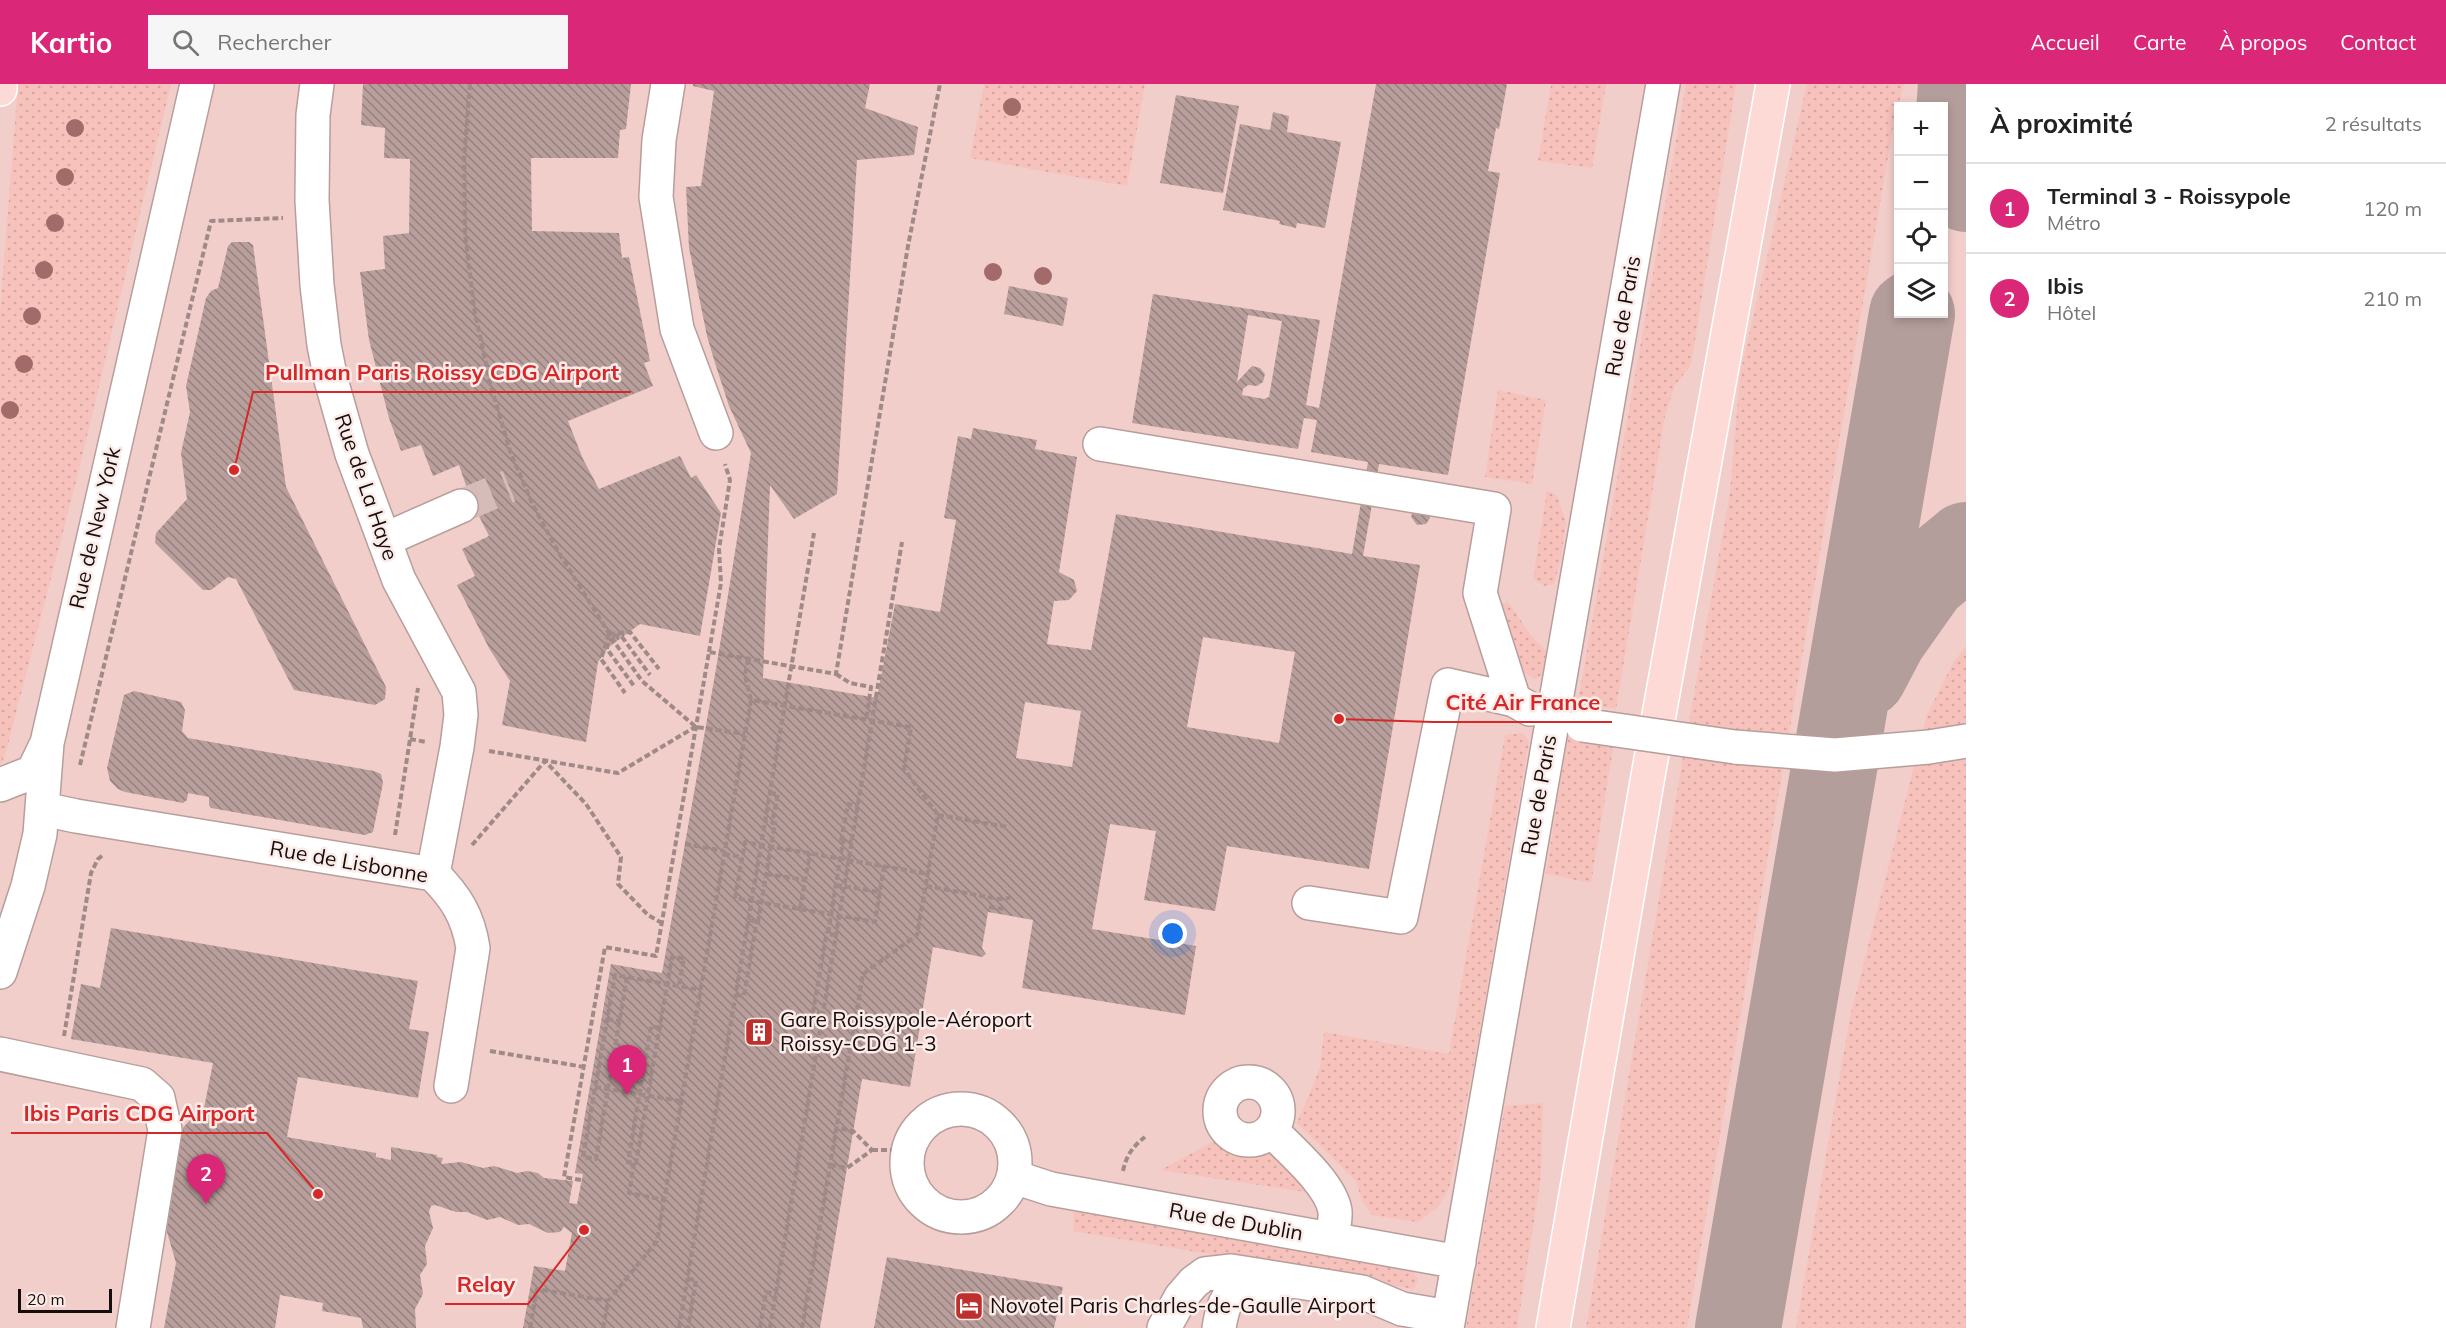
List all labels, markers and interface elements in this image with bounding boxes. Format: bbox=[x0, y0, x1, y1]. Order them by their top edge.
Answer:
search box bbox=[148, 15, 568, 69]
text: Kartio bbox=[30, 25, 112, 60]
icon: search bbox=[169, 26, 202, 59]
text: Rechercher bbox=[217, 28, 332, 56]
text: Accueil bbox=[2030, 29, 2100, 55]
text: Carte bbox=[2133, 29, 2186, 55]
text: À propos bbox=[2219, 29, 2307, 55]
text: Contact bbox=[2340, 29, 2416, 55]
map controls bbox=[1894, 102, 1948, 318]
button: + bbox=[1894, 102, 1948, 156]
text: À proximité bbox=[1990, 107, 2133, 140]
text: 2 résultats bbox=[2325, 111, 2422, 136]
button: − bbox=[1894, 156, 1948, 210]
text: Terminal 3 - Roissypole bbox=[2047, 182, 2291, 210]
text: 1 bbox=[2004, 196, 2016, 221]
text: 120 m bbox=[2363, 196, 2422, 221]
button: locate bbox=[1894, 210, 1948, 264]
text: Métro bbox=[2047, 210, 2101, 235]
street label: Rue de Paris bbox=[1599, 254, 1645, 378]
button: layers bbox=[1894, 264, 1948, 318]
text: Ibis bbox=[2047, 272, 2084, 300]
text: 2 bbox=[2004, 286, 2016, 311]
text: 210 m bbox=[2363, 286, 2422, 311]
text: Hôtel bbox=[2047, 300, 2096, 325]
callout: Pullman Paris Roissy CDG Airport bbox=[253, 352, 631, 392]
text: Pullman Paris Roissy CDG Airport bbox=[265, 358, 619, 386]
street label: Rue de La Haye bbox=[330, 410, 404, 564]
street label: Rue de New York bbox=[63, 444, 125, 611]
callout: Cité Air France bbox=[1433, 682, 1612, 722]
text: Cité Air France bbox=[1446, 688, 1600, 716]
street label: Rue de Paris bbox=[1515, 733, 1561, 857]
street label: Rue de Lisbonne bbox=[268, 834, 430, 888]
your location bbox=[1158, 919, 1187, 948]
place label: Gare Roissypole-Aéroport Roissy-CDG 1-3 bbox=[780, 1006, 1032, 1056]
building icon: Gare Roissypole-Aéroport Roissy-CDG 1-3 bbox=[743, 1016, 775, 1048]
pin: 1 bbox=[608, 1046, 646, 1095]
callout: Ibis Paris CDG Airport bbox=[11, 1093, 267, 1133]
text: Ibis Paris CDG Airport bbox=[23, 1099, 255, 1127]
pin: 2 bbox=[186, 1154, 226, 1204]
street label: Rue de Dublin bbox=[1167, 1196, 1305, 1246]
callout: Relay bbox=[445, 1264, 528, 1304]
text: Relay bbox=[457, 1270, 515, 1298]
scale bar bbox=[18, 1286, 112, 1314]
text: 20 m bbox=[27, 1289, 64, 1309]
hotel icon: Novotel Paris Charles-de-Gaulle Airport bbox=[953, 1290, 985, 1322]
place label: Novotel Paris Charles-de-Gaulle Airport bbox=[990, 1292, 1375, 1318]

